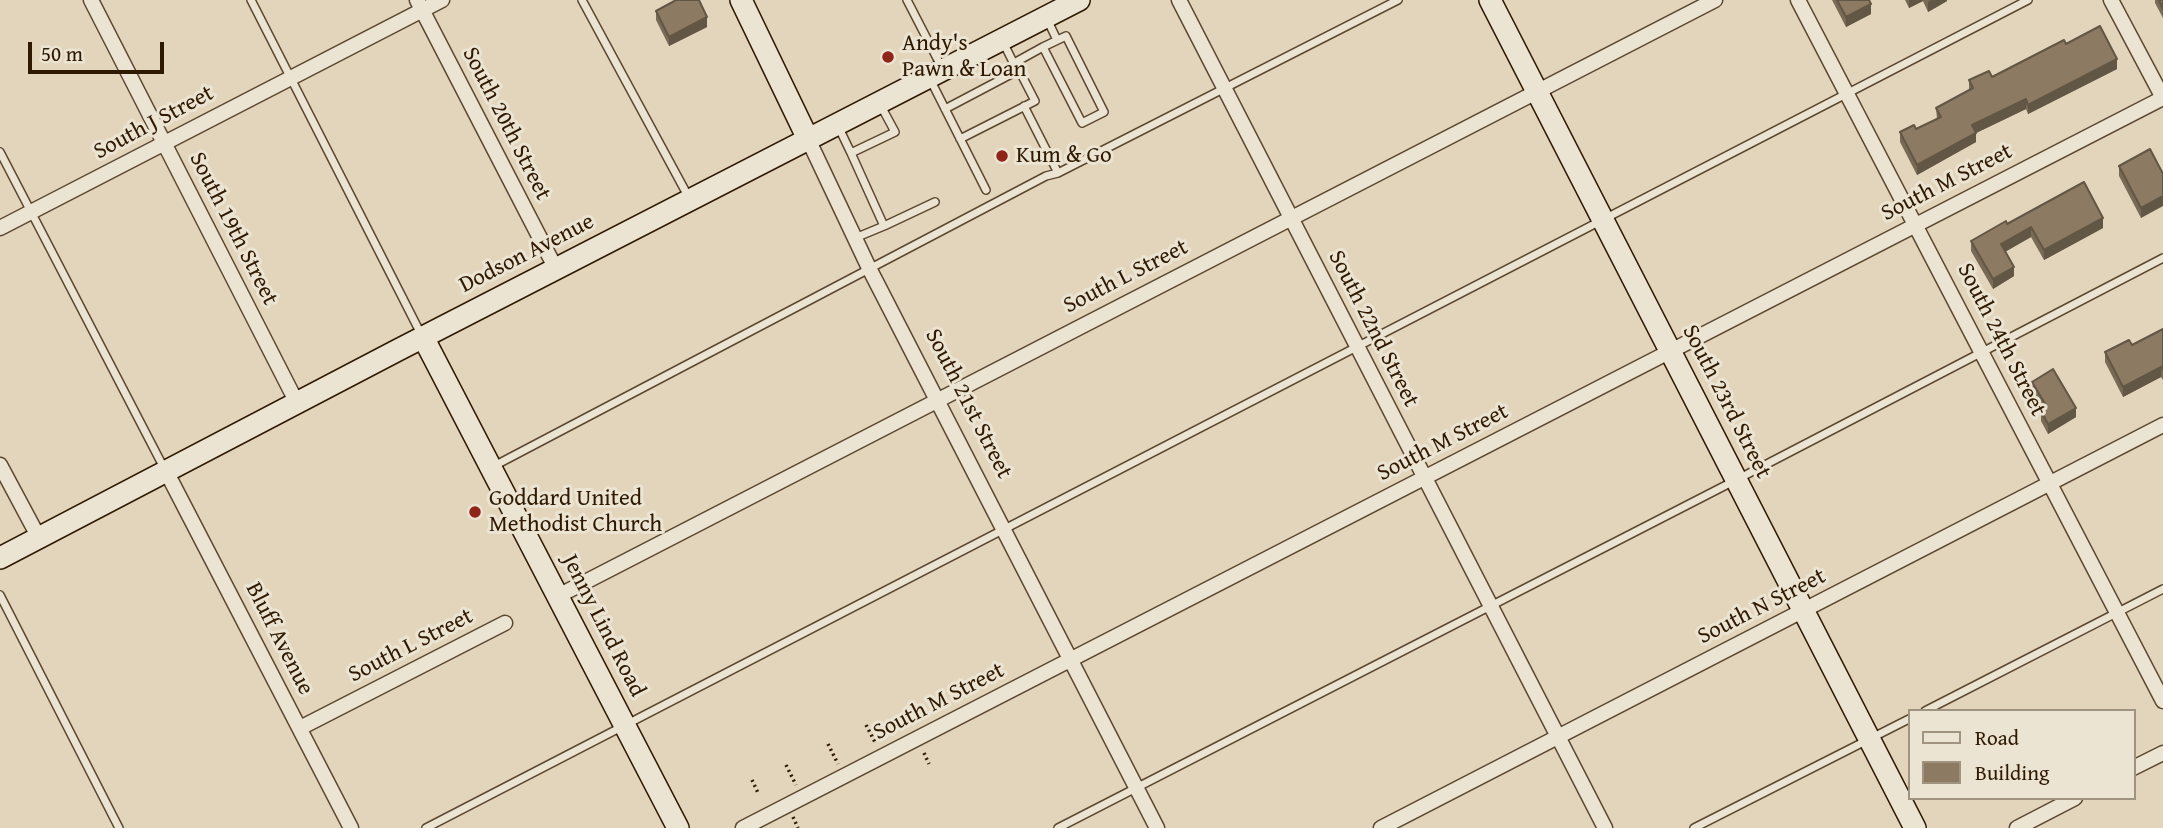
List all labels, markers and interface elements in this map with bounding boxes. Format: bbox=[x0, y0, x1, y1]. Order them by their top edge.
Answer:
scale bar bbox=[32, 28, 168, 72]
place label: Andy's Pawn & Loan bbox=[902, 30, 1027, 84]
text: 50 m bbox=[41, 38, 83, 69]
street label: South 20th Street bbox=[456, 43, 556, 205]
marker: Andy's Pawn & Loan bbox=[880, 49, 896, 65]
street label: South J Street bbox=[89, 80, 219, 166]
street label: South M Street bbox=[1877, 138, 2017, 228]
place label: Kum & Go bbox=[1016, 142, 1112, 170]
street label: South 19th Street bbox=[183, 148, 283, 310]
marker: Kum & Go bbox=[994, 148, 1010, 164]
street label: Dodson Avenue bbox=[455, 208, 599, 300]
street label: South L Street bbox=[1059, 234, 1193, 320]
street label: South 22nd Street bbox=[1322, 246, 1424, 412]
street label: South 24th Street bbox=[1951, 259, 2051, 421]
street label: South 23rd Street bbox=[1675, 321, 1777, 483]
street label: South 21st Street bbox=[918, 325, 1018, 483]
street label: South M Street bbox=[1373, 398, 1513, 488]
place label: Goddard United Methodist Church bbox=[489, 485, 662, 539]
marker: Goddard United Methodist Church bbox=[467, 504, 483, 520]
street label: Jenny Lind Road bbox=[555, 550, 651, 702]
street label: South N Street bbox=[1693, 563, 1831, 651]
street label: Bluff Avenue bbox=[239, 578, 319, 700]
street label: South L Street bbox=[344, 603, 478, 689]
street label: South M Street bbox=[869, 657, 1009, 747]
legend bbox=[1908, 709, 2135, 800]
text: Road bbox=[1975, 722, 2019, 753]
text: Building bbox=[1975, 757, 2049, 788]

